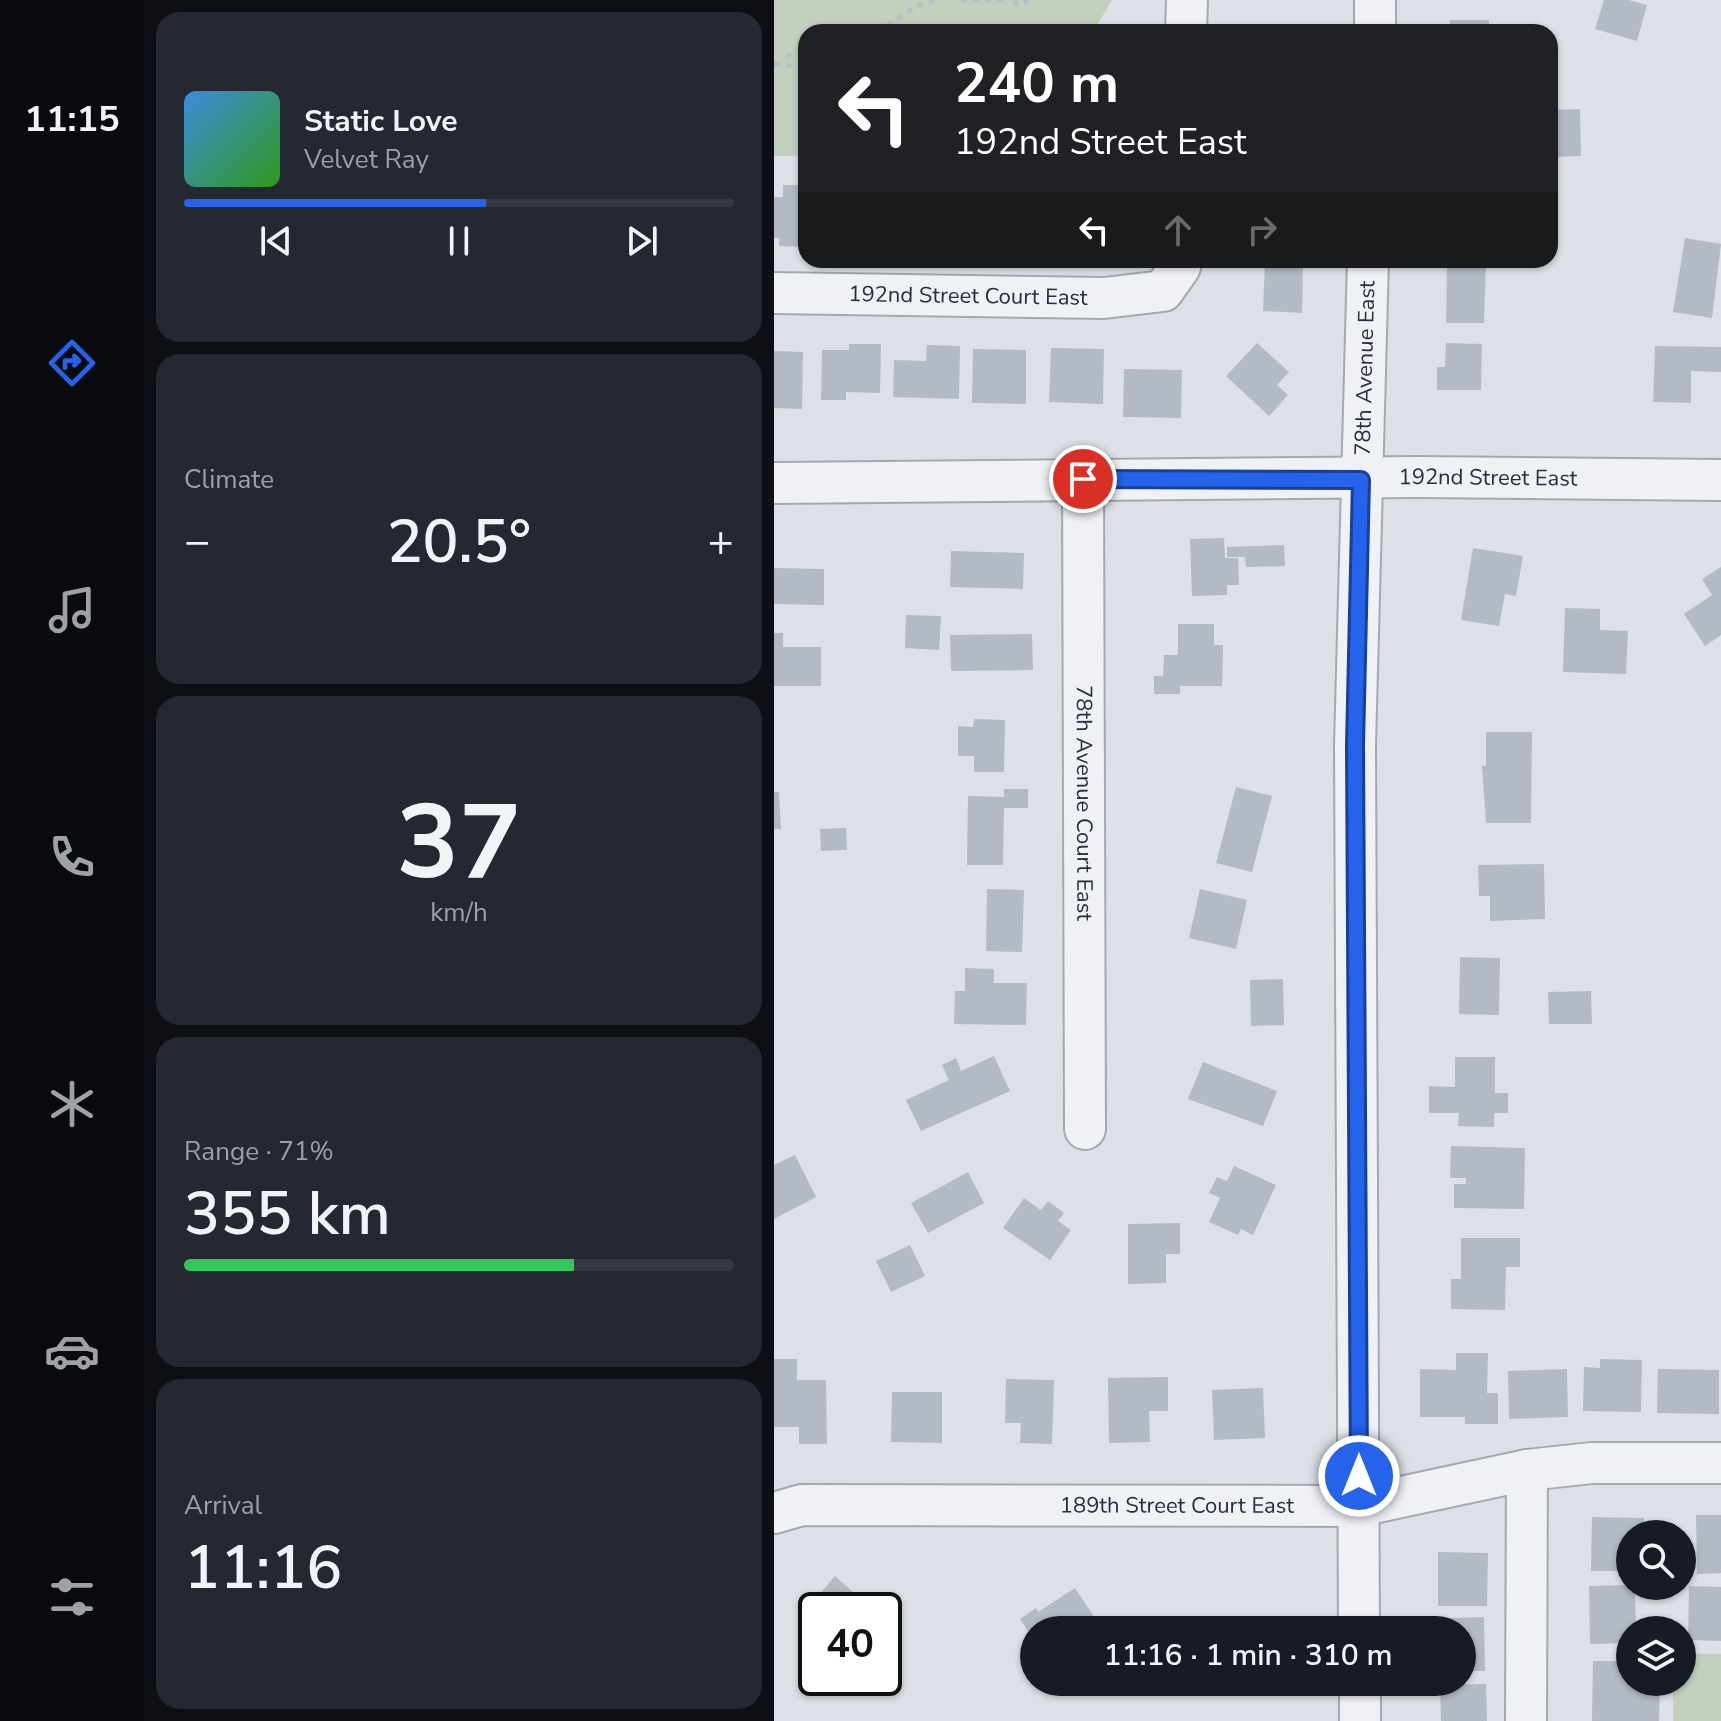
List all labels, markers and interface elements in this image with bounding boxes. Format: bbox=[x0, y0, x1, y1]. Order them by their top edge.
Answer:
text: 240 m bbox=[954, 45, 1119, 122]
icon: left bbox=[822, 56, 926, 160]
text: 11:15 bbox=[24, 95, 120, 144]
text: Static Love bbox=[304, 101, 458, 142]
text: 192nd Street East bbox=[954, 118, 1247, 167]
text: Velvet Ray bbox=[304, 142, 429, 177]
icon: left bbox=[1072, 208, 1116, 252]
icon: ahead bbox=[1156, 208, 1200, 252]
icon: right bbox=[1240, 208, 1284, 252]
icon: previous bbox=[254, 219, 298, 263]
icon: pause bbox=[437, 219, 481, 263]
icon: next bbox=[620, 219, 664, 263]
street label: 192nd Street Court East bbox=[848, 279, 1088, 313]
street label: 78th Avenue East bbox=[1348, 280, 1382, 456]
icon: directions bbox=[44, 335, 100, 391]
pin bbox=[1049, 445, 1117, 513]
icon: arrive bbox=[1061, 457, 1105, 501]
text: Climate bbox=[184, 462, 274, 497]
street label: 192nd Street East bbox=[1398, 462, 1578, 494]
text: 20.5° bbox=[387, 501, 531, 583]
text: − bbox=[184, 512, 210, 572]
text: + bbox=[708, 512, 734, 572]
icon: music bbox=[44, 582, 100, 638]
street label: 78th Avenue Court East bbox=[1069, 685, 1099, 921]
text: 37 bbox=[397, 772, 521, 914]
icon: phone bbox=[44, 829, 100, 885]
text: km/h bbox=[430, 895, 488, 930]
icon: climate bbox=[44, 1076, 100, 1132]
text: Range · 71% bbox=[184, 1134, 334, 1169]
text: 355 km bbox=[184, 1173, 391, 1255]
icon: car bbox=[44, 1323, 100, 1379]
position arrow bbox=[1317, 1434, 1401, 1518]
text: Arrival bbox=[184, 1488, 262, 1523]
street label: 189th Street Court East bbox=[1060, 1490, 1294, 1521]
map controls bbox=[1616, 1520, 1696, 1696]
button: search bbox=[1616, 1520, 1696, 1600]
text: 11:16 bbox=[184, 1527, 342, 1609]
icon: filters bbox=[44, 1569, 100, 1625]
speed limit sign: 40 bbox=[798, 1592, 902, 1696]
button: layers bbox=[1616, 1616, 1696, 1696]
text: 11:16 · 1 min · 310 m bbox=[1103, 1635, 1393, 1676]

